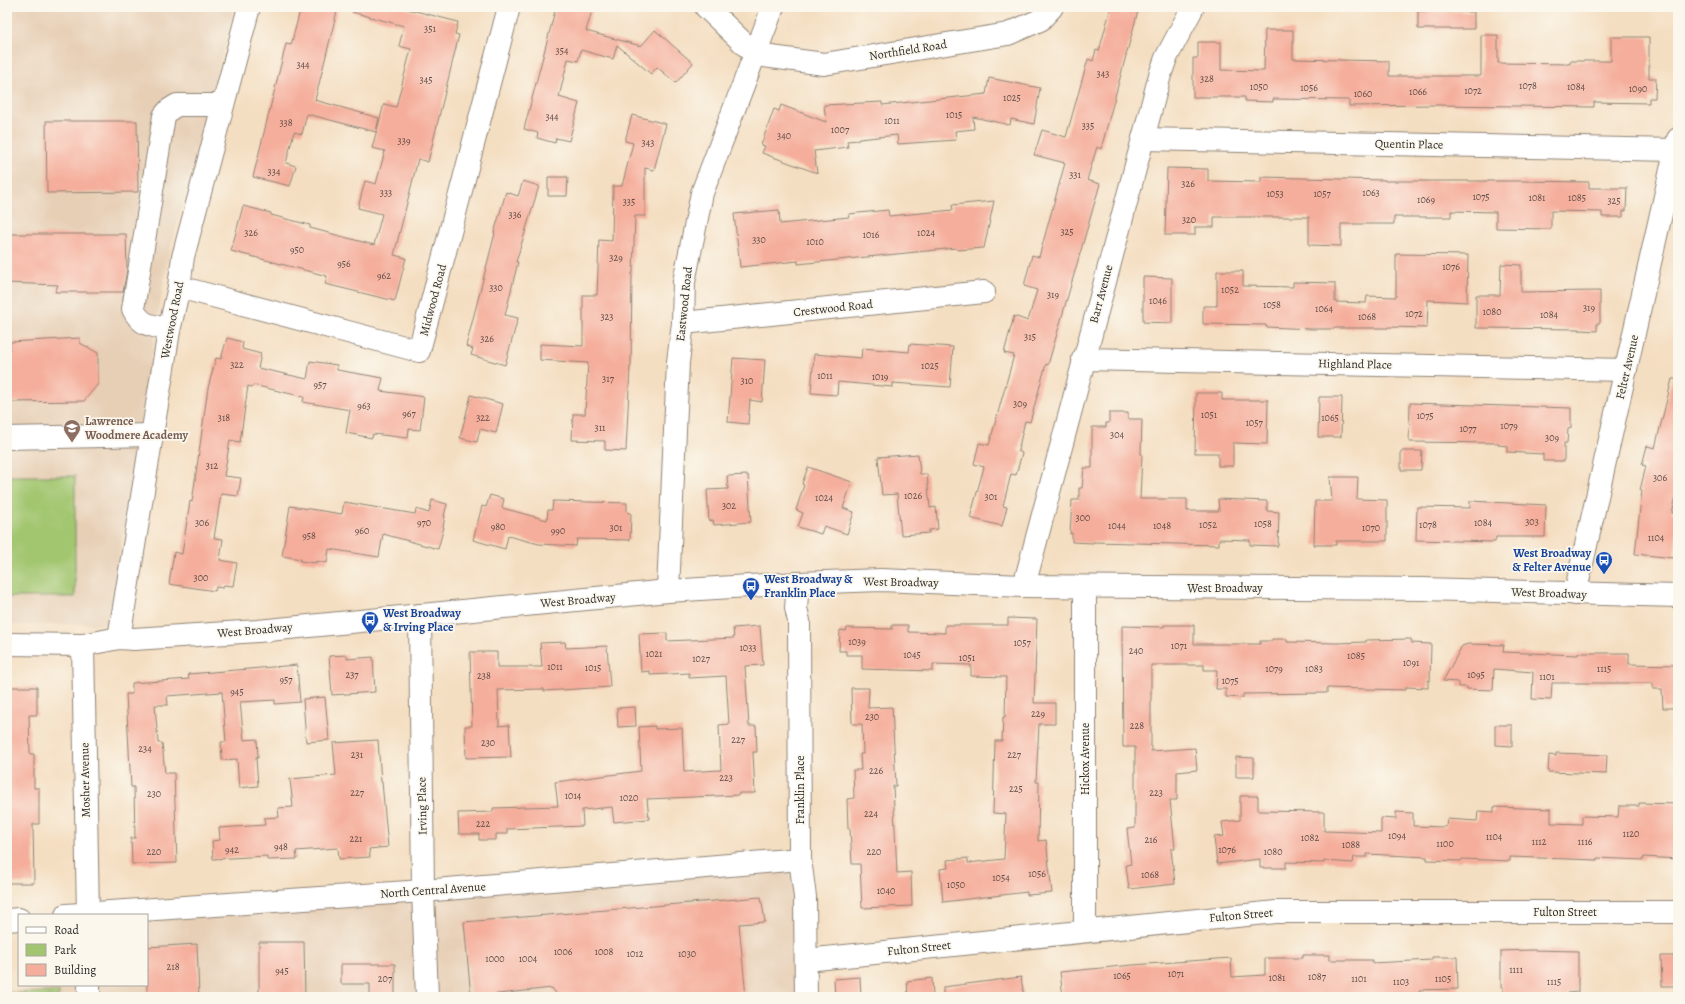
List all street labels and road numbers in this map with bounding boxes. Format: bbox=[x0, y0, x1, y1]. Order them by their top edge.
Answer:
street label: Northfield Road bbox=[868, 36, 949, 64]
street label: Quentin Place bbox=[1375, 135, 1443, 153]
street label: Midwood Road bbox=[416, 262, 450, 338]
street label: Barr Avenue bbox=[1085, 263, 1117, 325]
street label: Eastwood Road bbox=[672, 265, 696, 342]
street label: Westwood Road bbox=[156, 279, 187, 361]
street label: Crestwood Road bbox=[792, 296, 874, 320]
street label: Felter Avenue bbox=[1612, 333, 1642, 401]
street label: Highland Place bbox=[1318, 355, 1392, 373]
street label: West Broadway bbox=[862, 573, 939, 591]
street label: West Broadway bbox=[1186, 580, 1263, 596]
street label: West Broadway bbox=[1510, 584, 1588, 602]
street label: West Broadway bbox=[539, 589, 617, 611]
street label: West Broadway bbox=[216, 619, 294, 641]
street label: Hickox Avenue bbox=[1077, 723, 1093, 795]
street label: Mosher Avenue bbox=[76, 742, 94, 818]
street label: Franklin Place bbox=[792, 755, 808, 825]
street label: Irving Place bbox=[413, 777, 431, 835]
street label: North Central Avenue bbox=[380, 878, 486, 902]
street label: Fulton Street bbox=[1208, 904, 1274, 926]
street label: Fulton Street bbox=[1533, 904, 1597, 920]
street label: Fulton Street bbox=[886, 937, 952, 959]

